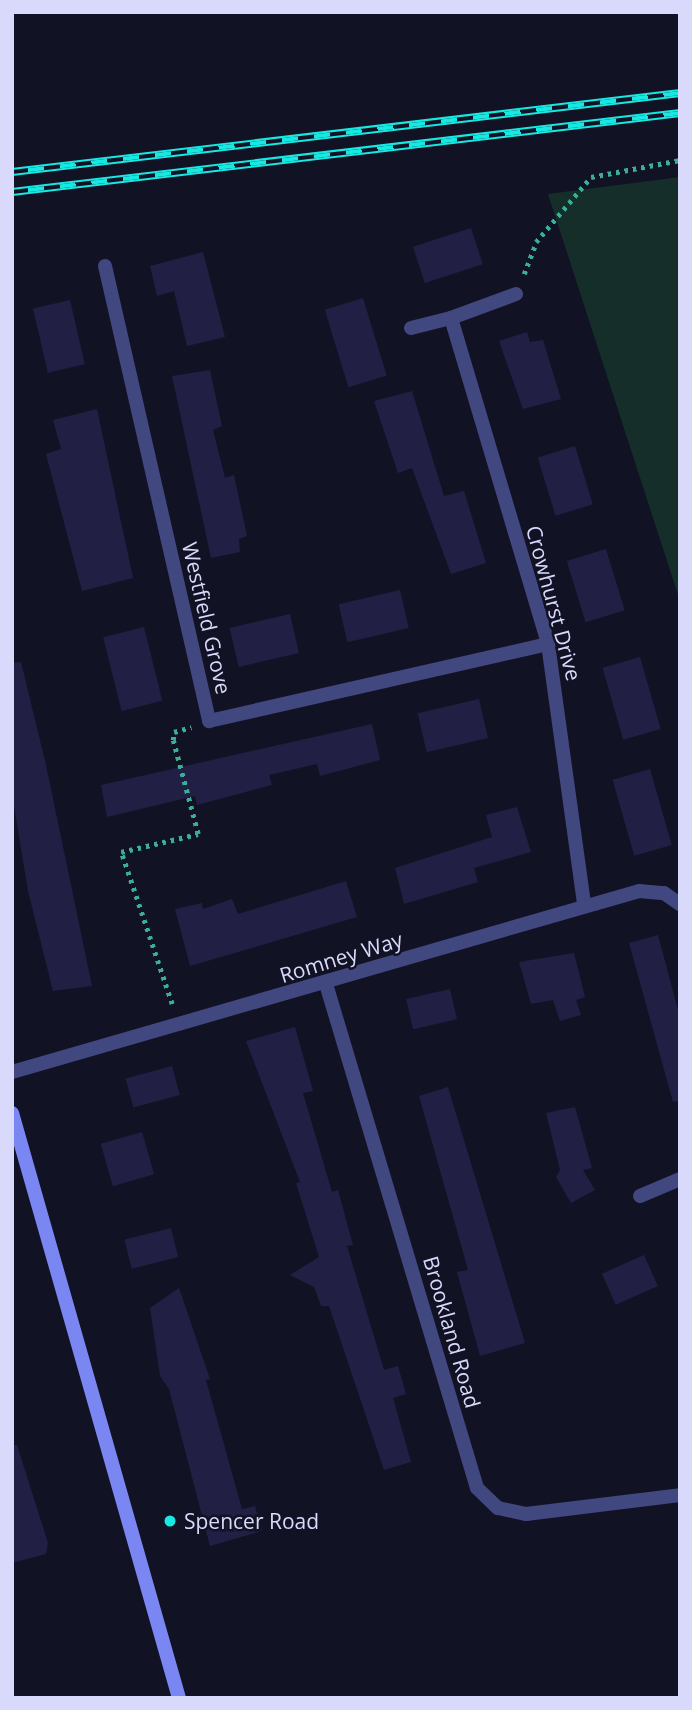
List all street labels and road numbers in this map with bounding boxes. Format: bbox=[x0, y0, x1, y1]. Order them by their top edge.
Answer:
street label: Crowhurst Drive bbox=[521, 523, 587, 683]
street label: Westfield Grove bbox=[177, 540, 237, 696]
street label: Romney Way bbox=[276, 926, 406, 988]
street label: Brookland Road bbox=[418, 1253, 486, 1411]

